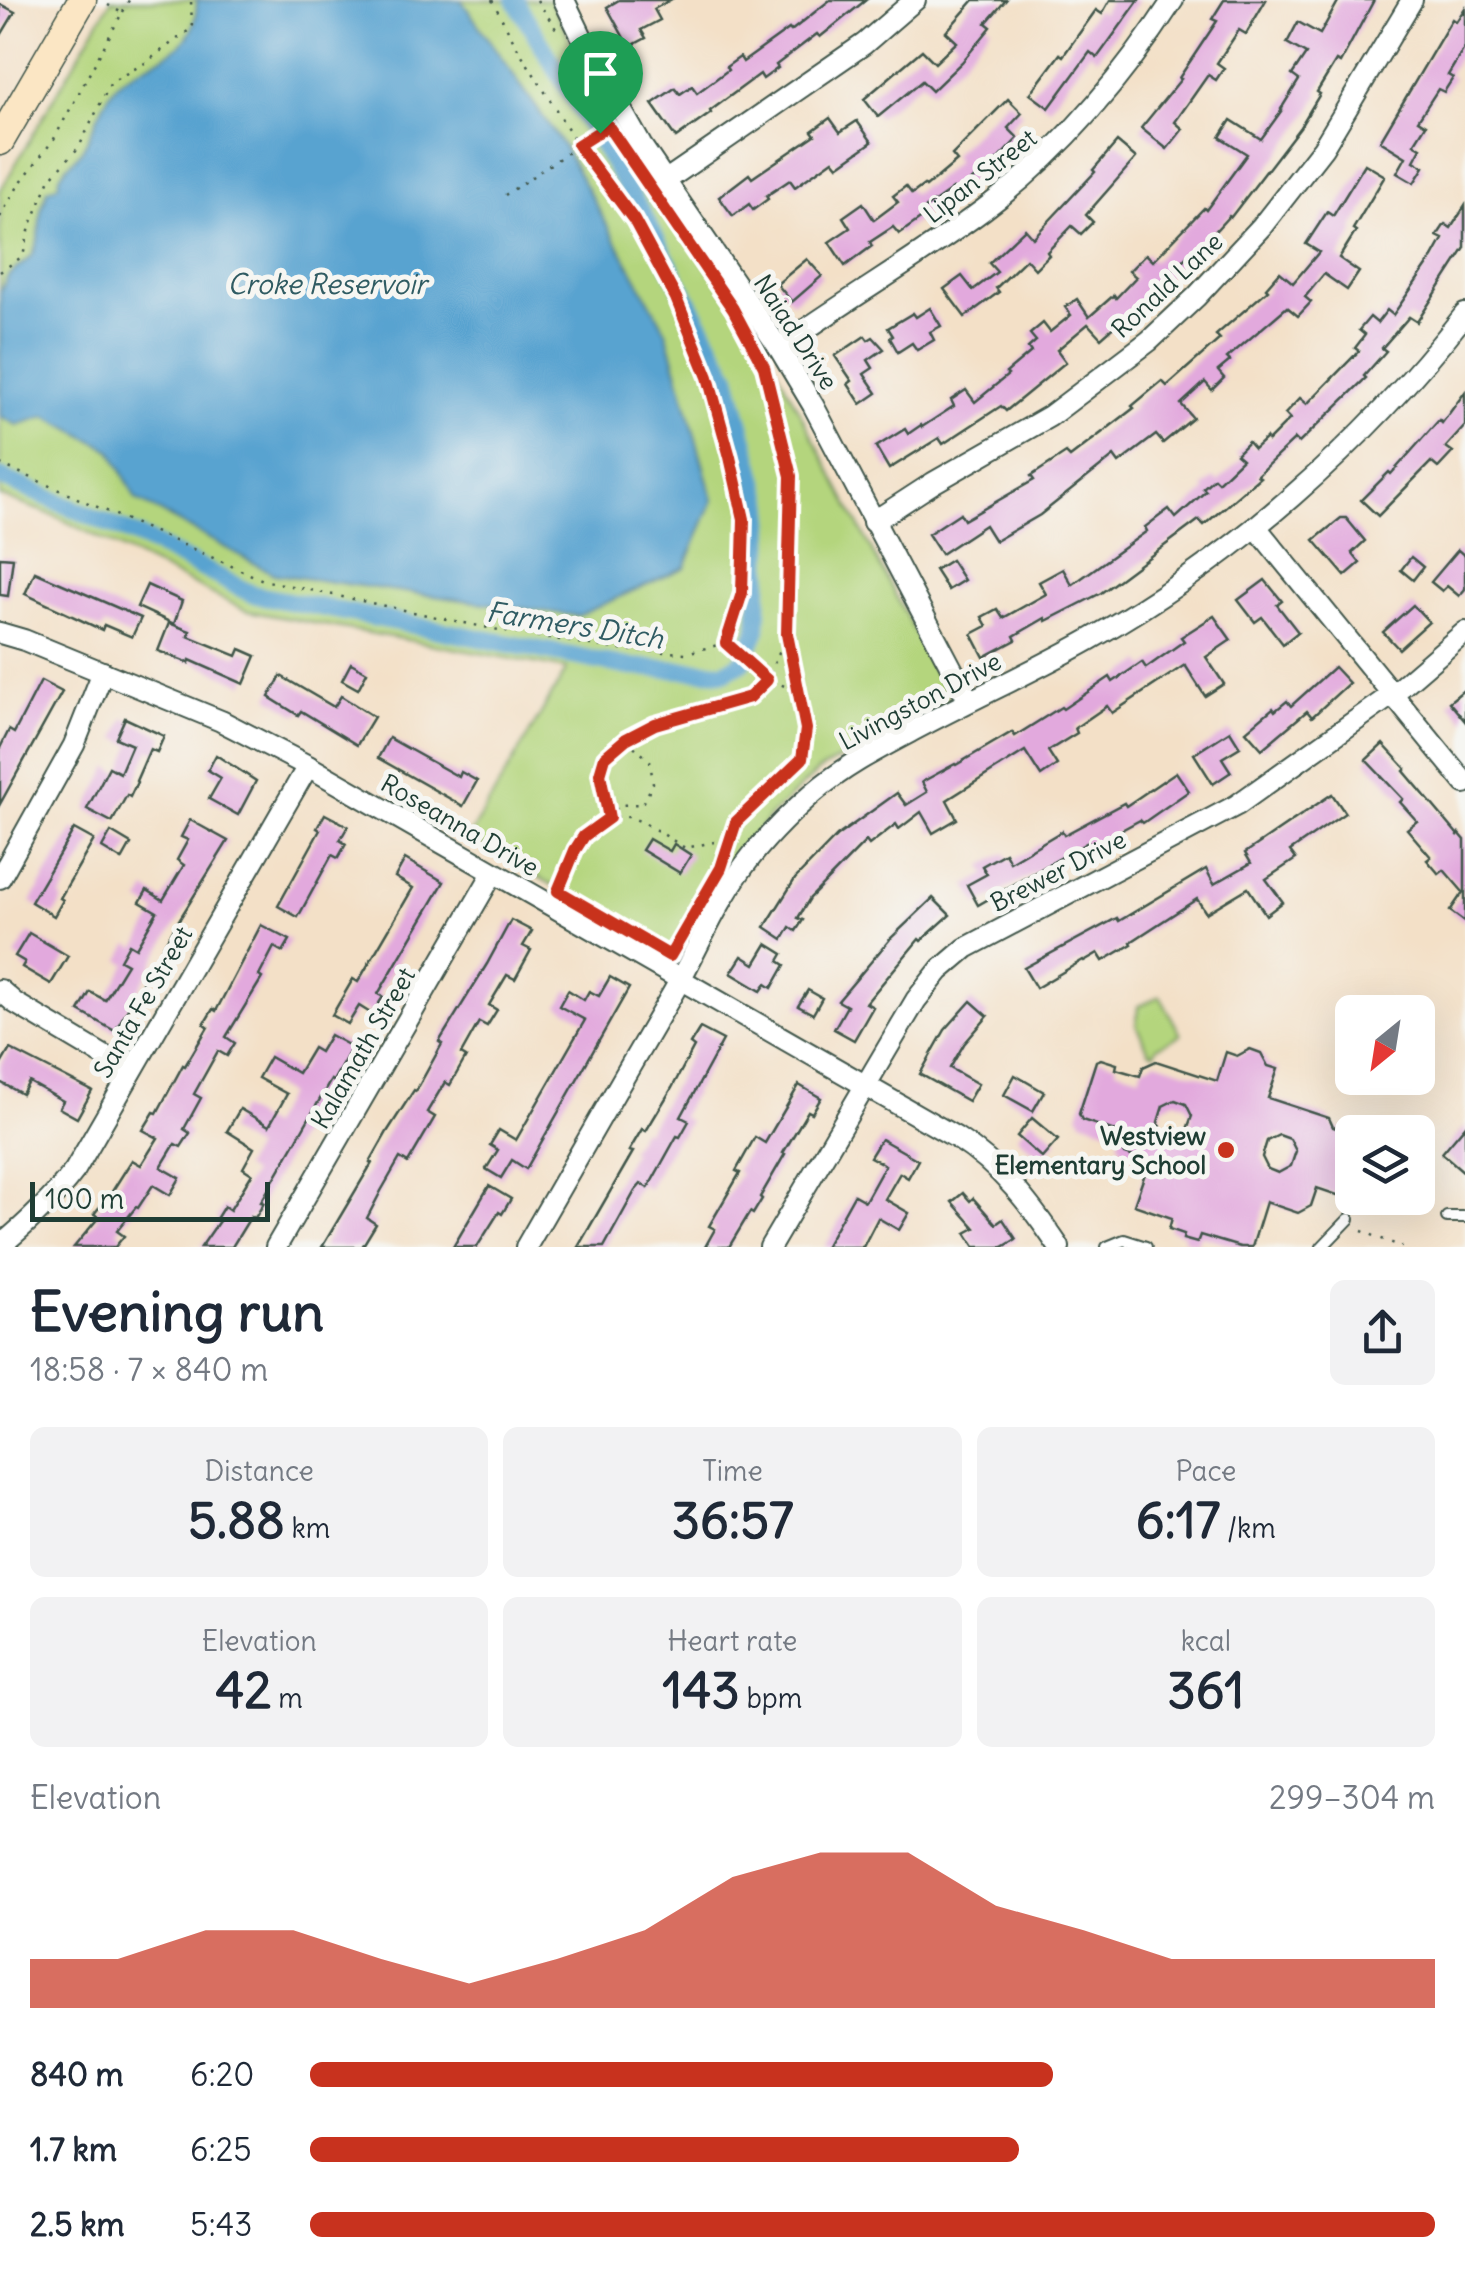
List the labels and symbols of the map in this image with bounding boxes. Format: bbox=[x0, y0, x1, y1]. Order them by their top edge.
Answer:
pin bbox=[558, 31, 643, 134]
street label: Lipan Street bbox=[917, 122, 1043, 230]
street label: Ronald Lane bbox=[1105, 225, 1229, 345]
water label: Croke Reservoir bbox=[227, 266, 430, 302]
street label: Naiad Drive bbox=[747, 268, 845, 396]
water label: Farmers Ditch bbox=[484, 593, 667, 657]
street label: Livingston Drive bbox=[834, 645, 1006, 757]
street label: Roseanna Drive bbox=[375, 767, 545, 883]
street label: Brewer Drive bbox=[985, 823, 1131, 919]
street label: Santa Fe Street bbox=[87, 920, 199, 1084]
street label: Kalamath Street bbox=[304, 962, 422, 1134]
north arrow bbox=[1335, 995, 1435, 1095]
place label: Westview Elementary School bbox=[995, 1120, 1206, 1181]
marker: Westview Elementary School bbox=[1215, 1139, 1237, 1161]
scale bar bbox=[30, 1177, 270, 1222]

